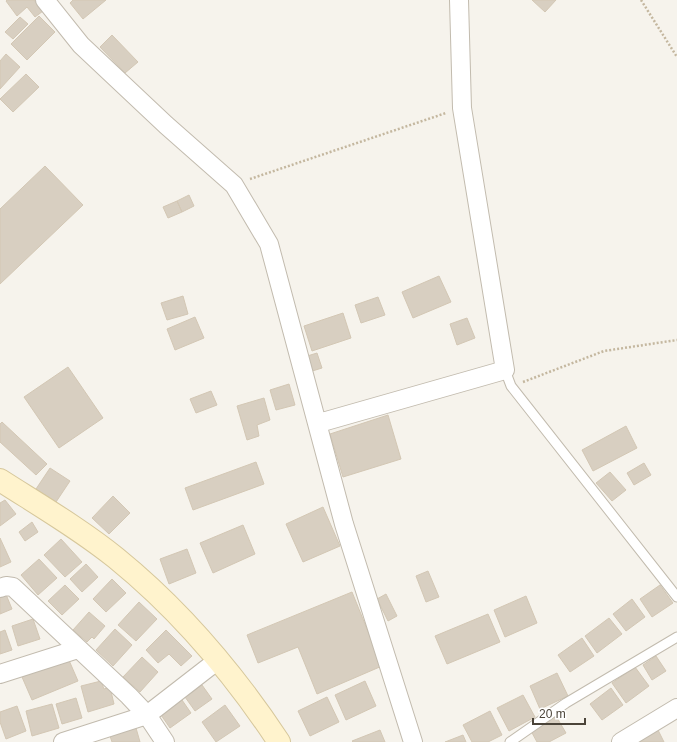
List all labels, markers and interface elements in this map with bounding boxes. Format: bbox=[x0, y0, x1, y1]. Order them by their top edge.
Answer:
scale bar bbox=[533, 700, 585, 726]
text: 20 m bbox=[539, 707, 566, 721]

